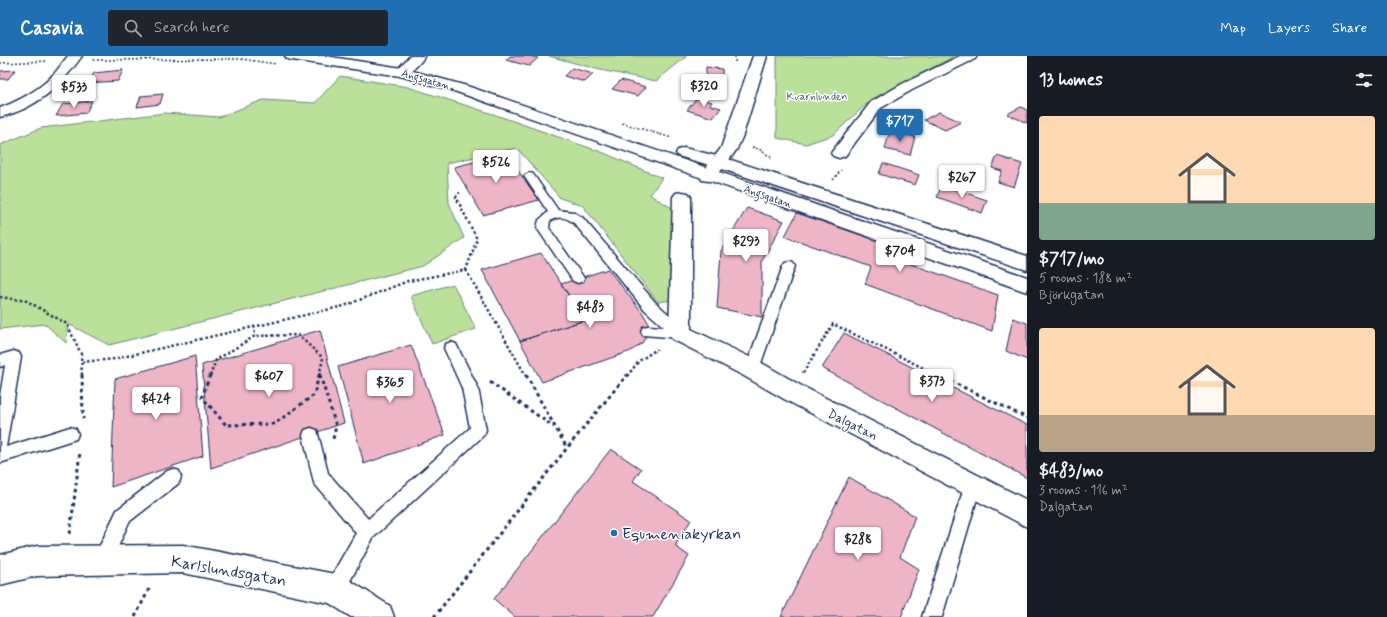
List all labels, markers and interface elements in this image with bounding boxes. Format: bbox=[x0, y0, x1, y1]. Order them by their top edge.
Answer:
search box bbox=[108, 10, 388, 46]
text: Casavia bbox=[20, 16, 84, 41]
icon: search bbox=[122, 17, 144, 39]
text: Search here bbox=[154, 18, 229, 38]
text: Map bbox=[1220, 19, 1246, 37]
text: Layers bbox=[1268, 19, 1310, 37]
text: Share bbox=[1332, 19, 1367, 37]
street label: Ängsgatan bbox=[399, 66, 452, 96]
text: 13 homes bbox=[1039, 69, 1103, 91]
icon: filters bbox=[1353, 69, 1375, 91]
pin: $320 bbox=[680, 74, 728, 108]
pin: $533 bbox=[50, 75, 98, 109]
text: $320 bbox=[690, 78, 718, 95]
text: $533 bbox=[61, 79, 87, 96]
park label: Kvarnlunden bbox=[787, 90, 847, 104]
pin: $717 bbox=[876, 109, 924, 143]
text: $717 bbox=[886, 113, 914, 130]
icon: home bbox=[1171, 142, 1243, 214]
pin: $526 bbox=[472, 150, 520, 184]
text: $526 bbox=[482, 154, 510, 171]
pin: $267 bbox=[938, 165, 986, 199]
text: $267 bbox=[948, 169, 976, 186]
street label: Ängsgatan bbox=[741, 182, 794, 214]
pin: $293 bbox=[722, 229, 770, 263]
text: $293 bbox=[732, 233, 760, 250]
pin: $704 bbox=[876, 239, 924, 273]
text: $704 bbox=[885, 243, 915, 260]
text: $717/mo bbox=[1039, 248, 1104, 270]
text: 5 rooms · 188 m² bbox=[1039, 270, 1132, 287]
text: Björkgatan bbox=[1039, 287, 1104, 304]
pin: $483 bbox=[566, 295, 614, 329]
text: $483 bbox=[576, 299, 604, 316]
icon: home bbox=[1171, 354, 1243, 426]
pin: $607 bbox=[245, 364, 293, 398]
text: $607 bbox=[254, 368, 284, 385]
pin: $373 bbox=[908, 369, 956, 403]
pin: $365 bbox=[366, 370, 414, 404]
text: $373 bbox=[919, 373, 945, 390]
text: $365 bbox=[376, 374, 404, 391]
pin: $424 bbox=[132, 387, 180, 421]
text: $424 bbox=[141, 391, 171, 408]
street label: Dalgatan bbox=[824, 406, 880, 446]
text: $483/mo bbox=[1039, 460, 1103, 482]
text: 3 rooms · 116 m² bbox=[1039, 482, 1128, 499]
text: Dalgatan bbox=[1039, 499, 1093, 516]
place label: Equmeniakyrkan bbox=[622, 524, 741, 545]
pin: $288 bbox=[834, 527, 882, 561]
marker: Equmeniakyrkan bbox=[609, 528, 619, 538]
text: $288 bbox=[844, 531, 872, 548]
street label: Karlslundsgatan bbox=[169, 551, 288, 593]

